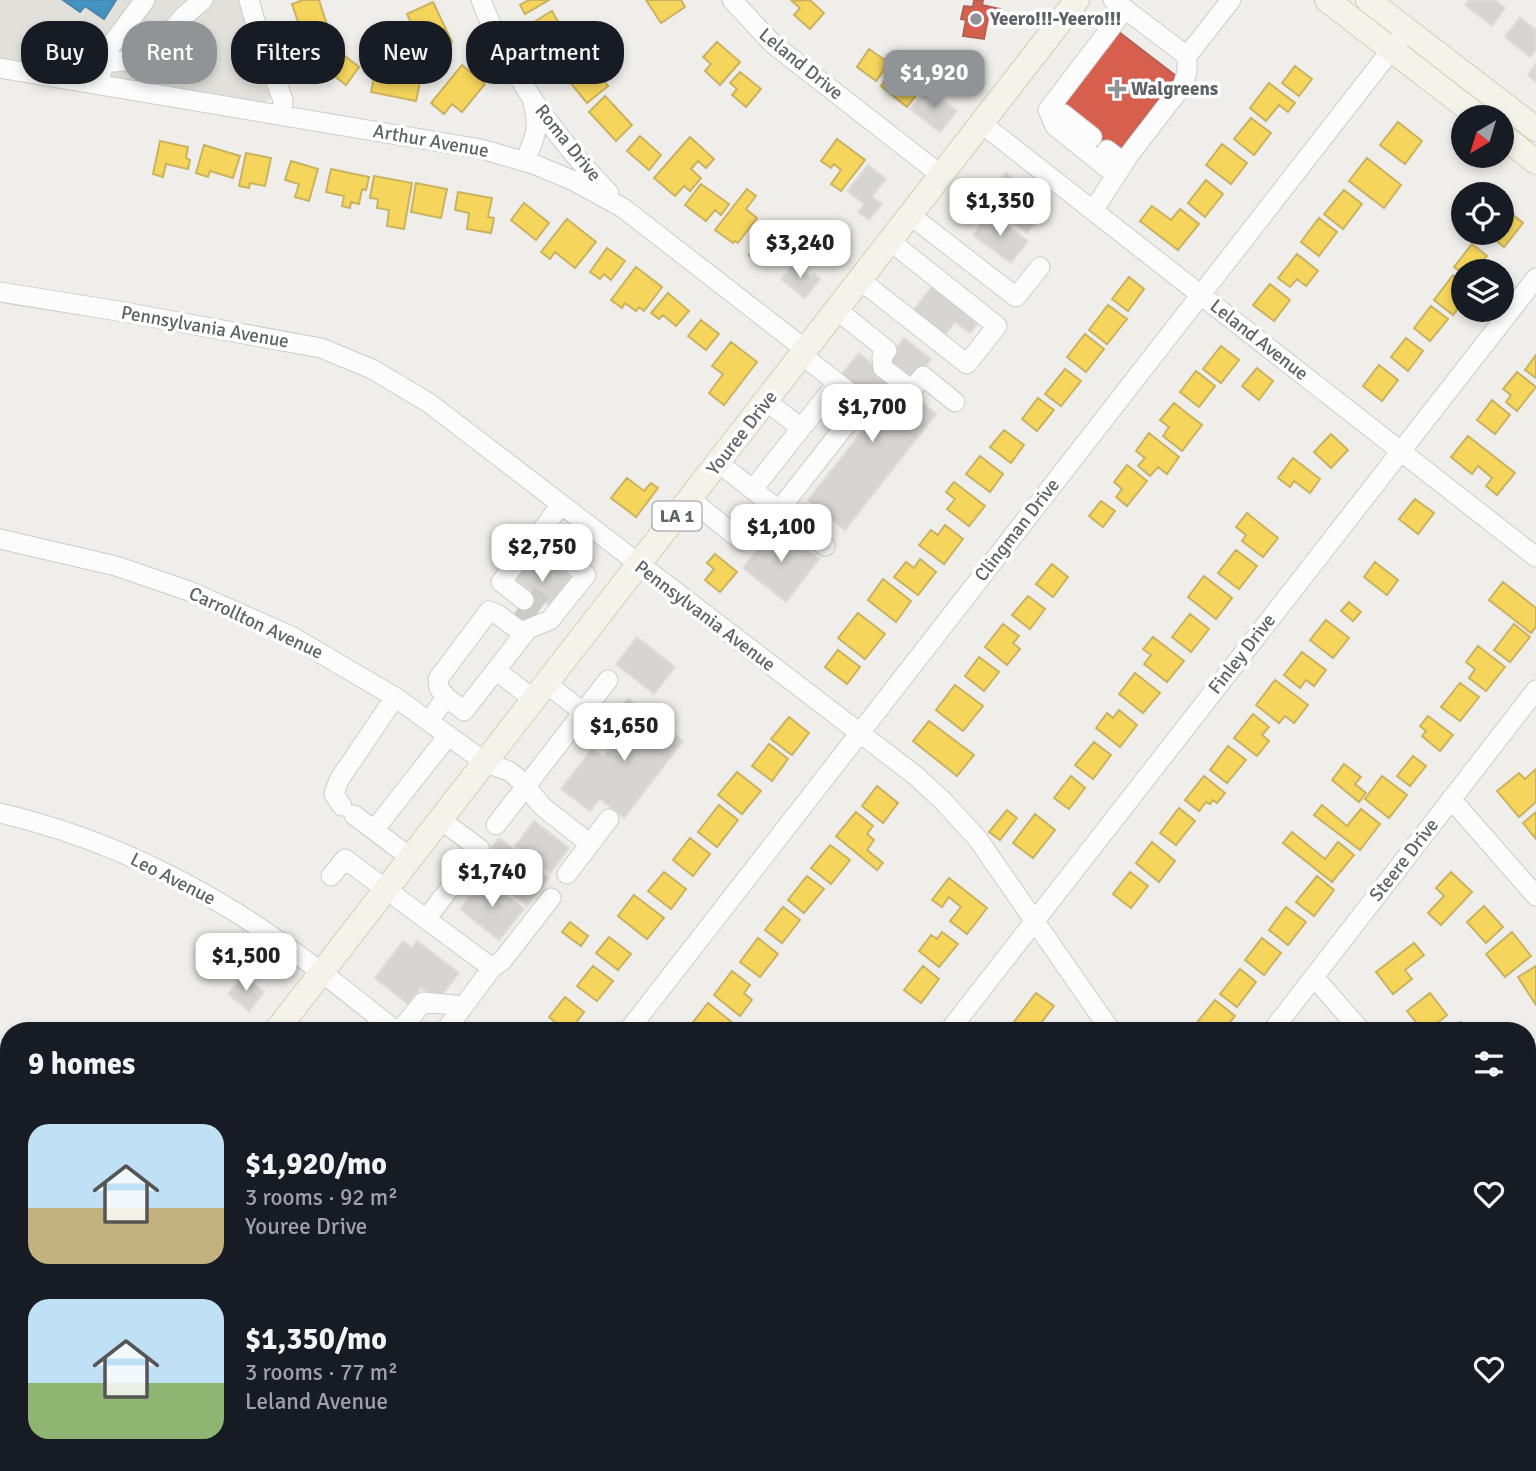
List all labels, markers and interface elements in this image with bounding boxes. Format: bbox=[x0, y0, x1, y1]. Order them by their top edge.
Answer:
place label: Yeero!!!-Yeero!!! bbox=[989, 7, 1121, 31]
marker: Yeero!!!-Yeero!!! bbox=[968, 11, 984, 27]
chip: Buy bbox=[21, 21, 108, 84]
chip: Rent bbox=[122, 21, 217, 84]
chip: Filters bbox=[231, 21, 345, 84]
chip: New bbox=[359, 21, 452, 84]
chip: Apartment bbox=[466, 21, 624, 84]
street label: Leland Drive bbox=[754, 23, 848, 105]
pin: $1,920 bbox=[877, 50, 991, 110]
text: $1,920 bbox=[900, 58, 968, 87]
place label: Walgreens bbox=[1131, 77, 1218, 101]
marker: Walgreens bbox=[1109, 81, 1125, 97]
street label: Roma Drive bbox=[530, 100, 606, 186]
north arrow bbox=[1451, 105, 1514, 168]
map controls bbox=[1451, 105, 1514, 322]
street label: Arthur Avenue bbox=[371, 119, 491, 163]
pin: $1,350 bbox=[943, 178, 1057, 238]
button: locate bbox=[1451, 182, 1514, 245]
text: $1,350 bbox=[966, 186, 1034, 215]
pin: $3,240 bbox=[743, 220, 857, 280]
text: $3,240 bbox=[766, 228, 834, 257]
button: layers bbox=[1451, 259, 1514, 322]
street label: Leland Avenue bbox=[1205, 294, 1313, 386]
street label: Pennsylvania Avenue bbox=[119, 300, 291, 354]
pin: $1,700 bbox=[815, 384, 929, 444]
street label: Youree Drive bbox=[701, 386, 783, 480]
text: $1,700 bbox=[838, 392, 906, 421]
street label: Clingman Drive bbox=[969, 474, 1065, 586]
road number: LA 1 bbox=[652, 502, 702, 530]
pin: $1,100 bbox=[724, 504, 838, 564]
text: $1,100 bbox=[747, 512, 815, 541]
pin: $2,750 bbox=[485, 524, 599, 584]
text: $2,750 bbox=[508, 532, 576, 561]
street label: Pennsylvania Avenue bbox=[630, 555, 780, 677]
street label: Carrollton Avenue bbox=[185, 581, 327, 665]
street label: Finley Drive bbox=[1203, 609, 1281, 699]
pin: $1,650 bbox=[567, 704, 681, 763]
text: $1,650 bbox=[590, 711, 658, 740]
street label: Steere Drive bbox=[1364, 814, 1444, 906]
street label: Leo Avenue bbox=[126, 847, 220, 911]
pin: $1,740 bbox=[435, 850, 549, 909]
text: $1,740 bbox=[458, 857, 526, 886]
pin: $1,500 bbox=[189, 934, 303, 993]
text: $1,500 bbox=[212, 941, 280, 970]
icon: filters bbox=[1470, 1045, 1508, 1083]
text: 9 homes bbox=[28, 1046, 135, 1083]
text: $1,920/mo bbox=[245, 1146, 387, 1183]
icon: home bbox=[84, 1152, 168, 1236]
icon: heart bbox=[1470, 1175, 1508, 1213]
text: 3 rooms · 92 m² bbox=[245, 1183, 398, 1212]
text: Youree Drive bbox=[245, 1212, 367, 1241]
text: $1,350/mo bbox=[245, 1321, 387, 1358]
icon: home bbox=[84, 1327, 168, 1411]
icon: heart bbox=[1470, 1350, 1508, 1388]
text: 3 rooms · 77 m² bbox=[245, 1358, 398, 1387]
text: Leland Avenue bbox=[245, 1387, 388, 1416]

